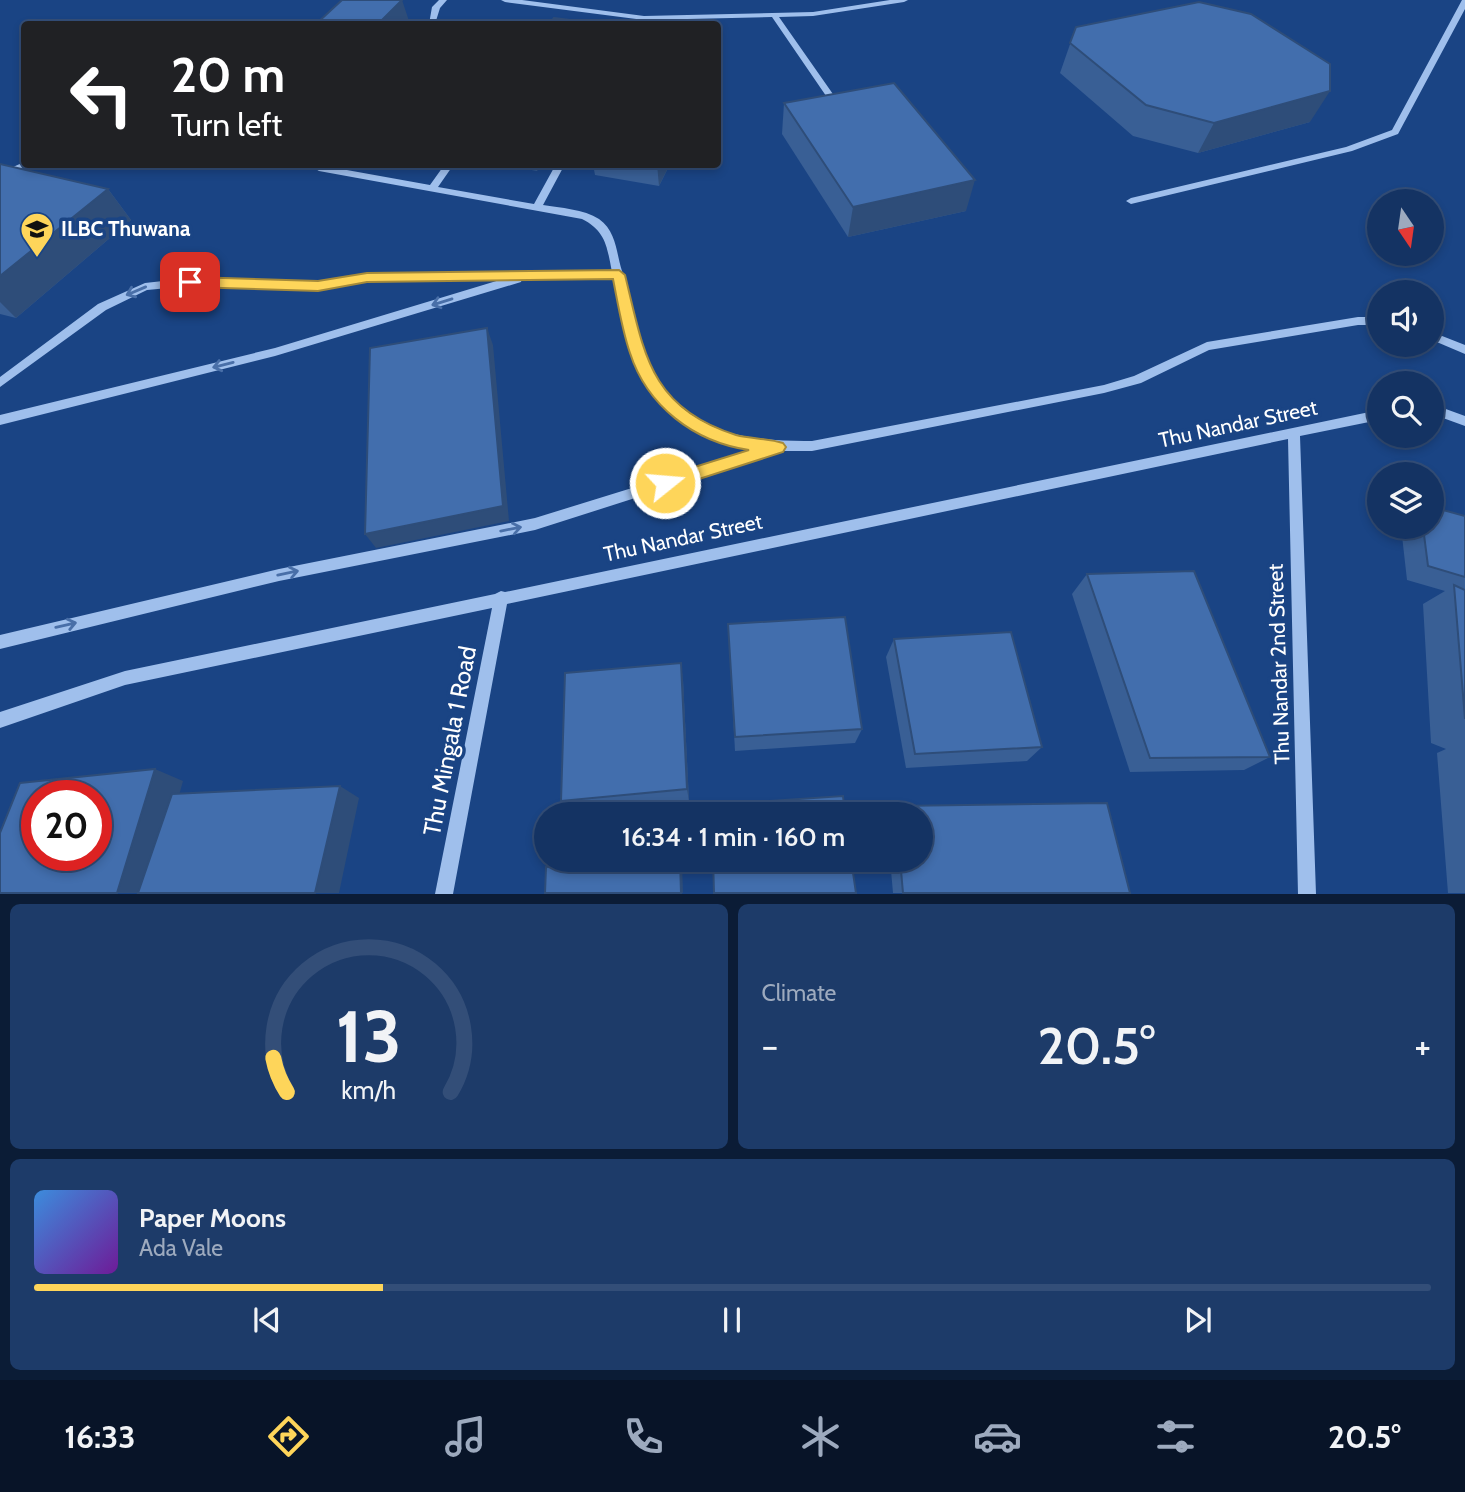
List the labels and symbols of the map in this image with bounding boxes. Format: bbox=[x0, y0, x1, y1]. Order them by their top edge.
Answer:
north arrow bbox=[1367, 189, 1444, 266]
school or university icon: ILBC Thuwana bbox=[18, 210, 56, 259]
place label: ILBC Thuwana bbox=[61, 216, 191, 241]
pin bbox=[160, 252, 220, 312]
one-way arrow bbox=[126, 286, 147, 299]
one-way arrow bbox=[431, 296, 453, 309]
one-way arrow bbox=[212, 359, 235, 372]
street label: Thu Nandar Street bbox=[1156, 394, 1320, 453]
position arrow bbox=[628, 446, 702, 520]
street label: Thu Nandar Street bbox=[601, 508, 765, 567]
one-way arrow bbox=[499, 521, 522, 535]
street label: Thu Nandar 2nd Street bbox=[1263, 563, 1294, 765]
one-way arrow bbox=[276, 566, 299, 580]
one-way arrow bbox=[54, 618, 77, 631]
street label: Thu Mingala 1 Road bbox=[417, 644, 482, 838]
speed limit sign: 20 bbox=[21, 780, 112, 871]

